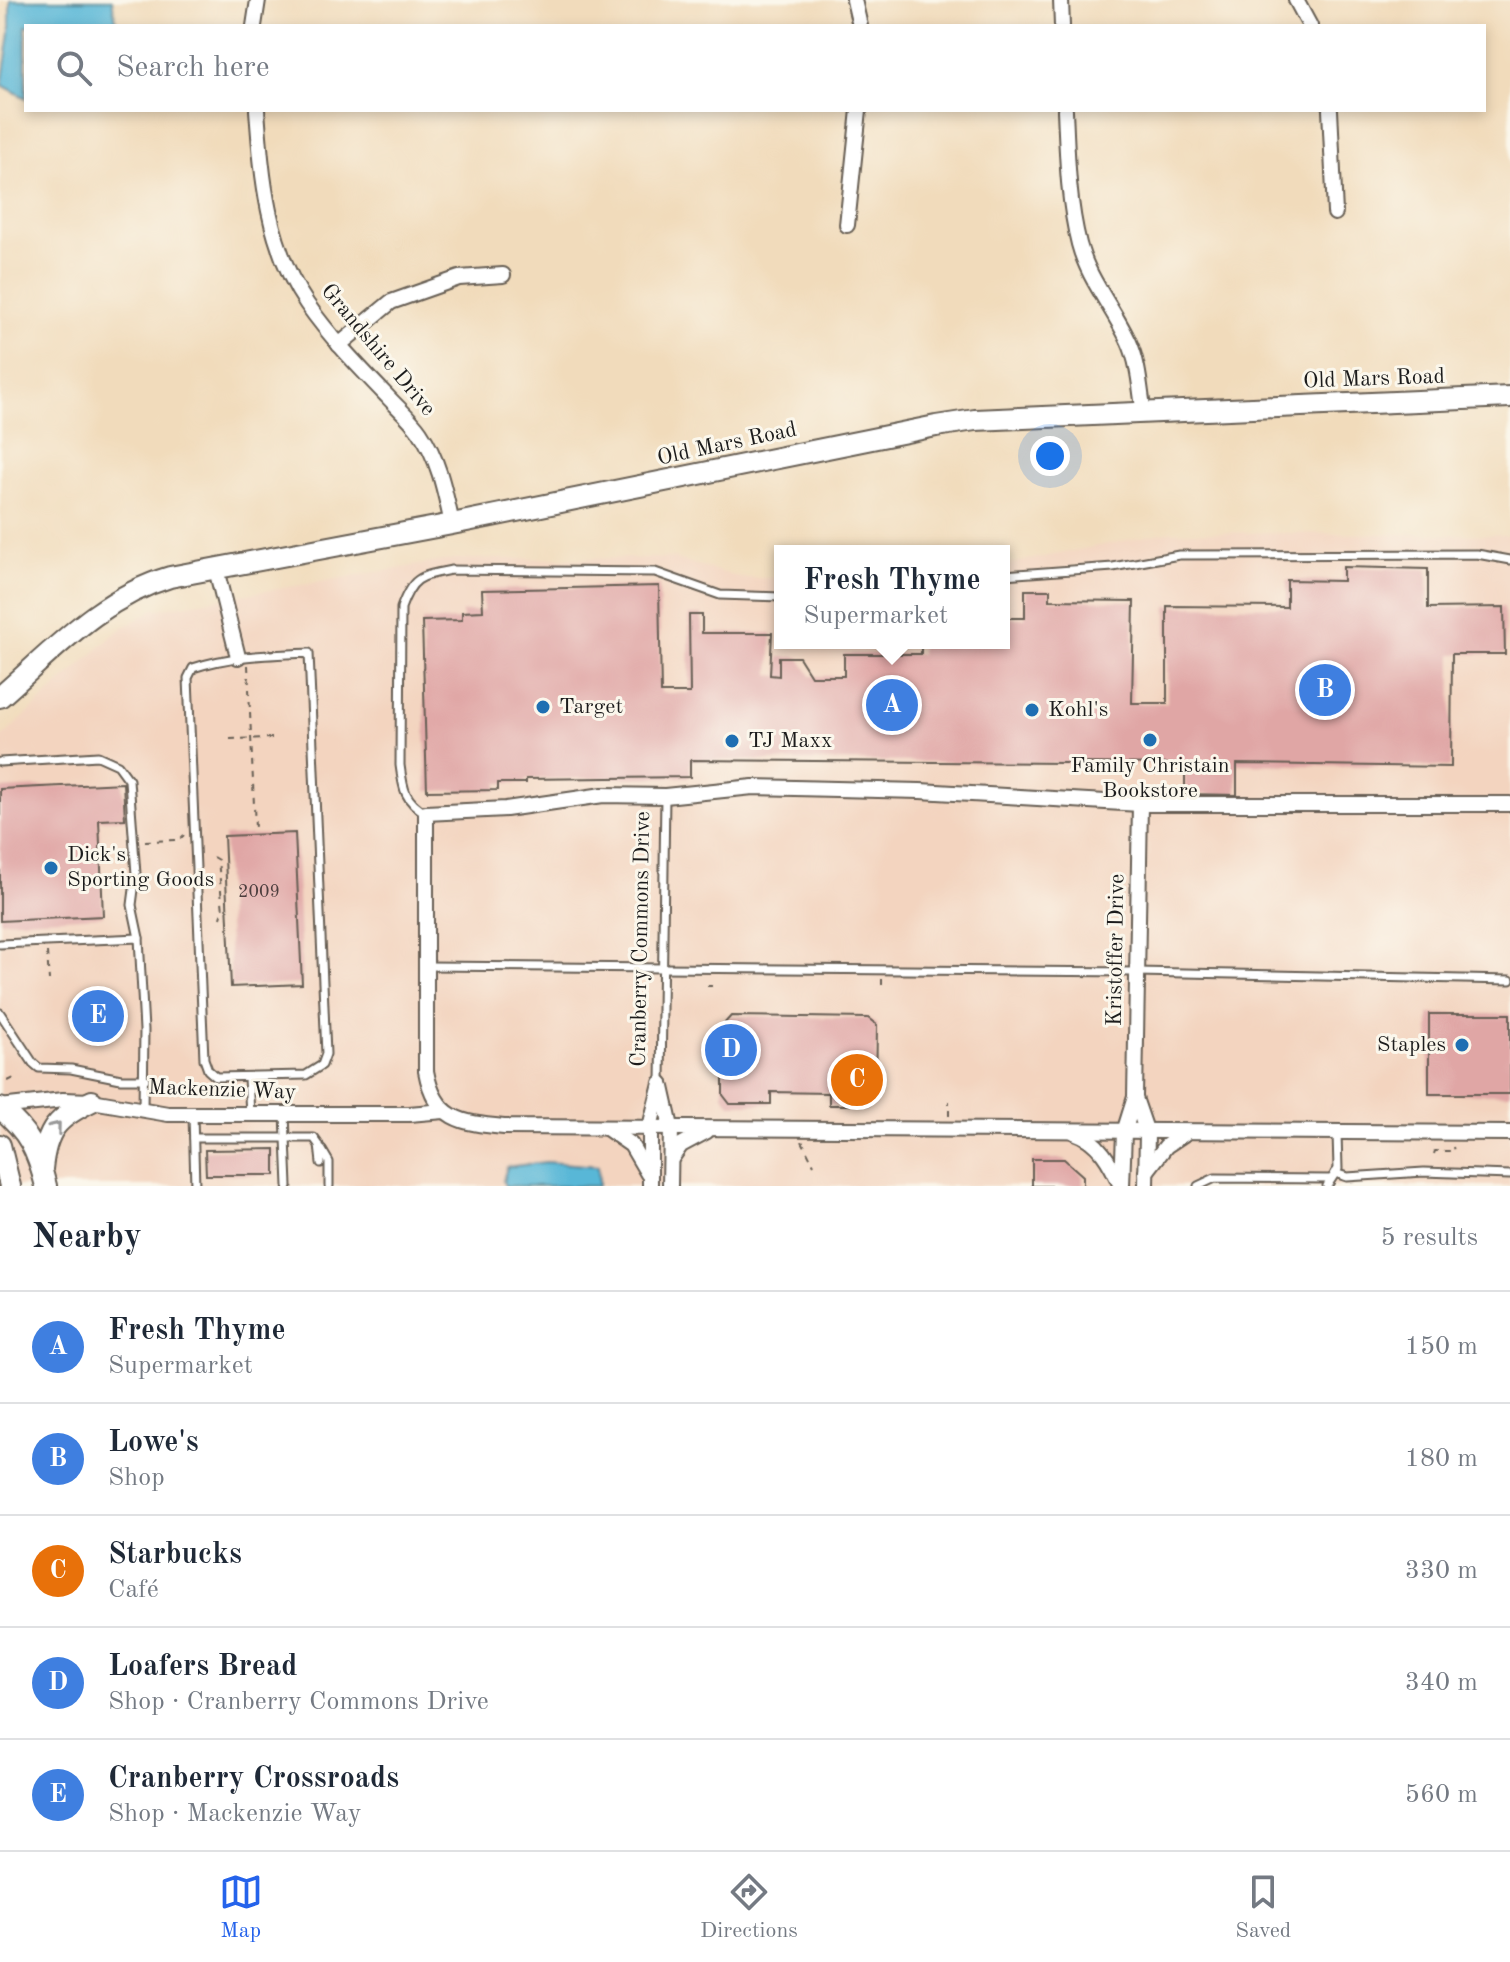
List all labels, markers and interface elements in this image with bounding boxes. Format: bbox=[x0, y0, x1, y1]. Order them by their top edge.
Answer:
search box bbox=[24, 24, 1486, 112]
icon: search bbox=[52, 46, 96, 90]
text: Search here bbox=[116, 53, 270, 83]
street label: Grandshire Drive bbox=[317, 280, 439, 420]
street label: Old Mars Road bbox=[1303, 366, 1445, 392]
street label: Old Mars Road bbox=[655, 418, 799, 470]
your location bbox=[1030, 436, 1070, 476]
popup bbox=[774, 545, 1010, 649]
text: Fresh Thyme bbox=[803, 566, 981, 596]
text: Supermarket bbox=[803, 603, 948, 629]
pin: B bbox=[1299, 660, 1351, 720]
pin: A bbox=[866, 675, 918, 735]
place label: Target bbox=[559, 696, 623, 718]
marker: Target bbox=[534, 698, 552, 716]
place label: Kohl's bbox=[1048, 699, 1108, 721]
marker: Kohl's bbox=[1023, 701, 1041, 719]
place label: TJ Maxx bbox=[748, 730, 832, 752]
marker: Family Christain Bookstore bbox=[1141, 731, 1159, 749]
marker: TJ Maxx bbox=[723, 732, 741, 750]
place label: Family Christain Bookstore bbox=[1070, 755, 1230, 802]
street label: Cranberry Commons Drive bbox=[628, 811, 654, 1067]
place label: Dick's Sporting Goods bbox=[67, 844, 214, 891]
marker: Dick's Sporting Goods bbox=[42, 859, 60, 877]
street label: Kristoffer Drive bbox=[1104, 874, 1128, 1026]
house number: 2009 bbox=[238, 883, 280, 901]
pin: E bbox=[72, 986, 124, 1046]
pin: D bbox=[705, 1020, 757, 1080]
place label: Staples bbox=[1377, 1034, 1446, 1056]
marker: Staples bbox=[1453, 1036, 1471, 1054]
pin: C bbox=[831, 1050, 883, 1110]
street label: Mackenzie Way bbox=[148, 1076, 297, 1104]
one-way arrow bbox=[46, 1121, 60, 1136]
text: Nearby bbox=[32, 1221, 142, 1255]
text: 5 results bbox=[1380, 1225, 1478, 1251]
text: Fresh Thyme bbox=[108, 1316, 286, 1346]
text: A bbox=[48, 1334, 68, 1360]
text: 150 m bbox=[1405, 1334, 1478, 1360]
text: Supermarket bbox=[108, 1353, 253, 1379]
text: Lowe's bbox=[108, 1428, 199, 1458]
text: B bbox=[49, 1446, 67, 1472]
text: 180 m bbox=[1405, 1446, 1478, 1472]
text: Shop bbox=[108, 1465, 165, 1491]
text: Starbucks bbox=[108, 1540, 242, 1570]
text: C bbox=[49, 1558, 67, 1584]
text: 330 m bbox=[1405, 1558, 1478, 1584]
text: Café bbox=[108, 1577, 159, 1603]
text: Loafers Bread bbox=[108, 1652, 297, 1682]
text: D bbox=[48, 1670, 68, 1696]
text: 340 m bbox=[1405, 1670, 1478, 1696]
text: Shop · Cranberry Commons Drive bbox=[108, 1689, 489, 1715]
text: Cranberry Crossroads bbox=[108, 1764, 399, 1794]
text: E bbox=[49, 1782, 67, 1808]
text: 560 m bbox=[1405, 1782, 1478, 1808]
text: Shop · Mackenzie Way bbox=[108, 1801, 362, 1827]
tab: Map bbox=[219, 1870, 263, 1945]
tab: Directions bbox=[700, 1870, 798, 1945]
tab: Saved bbox=[1235, 1870, 1291, 1945]

